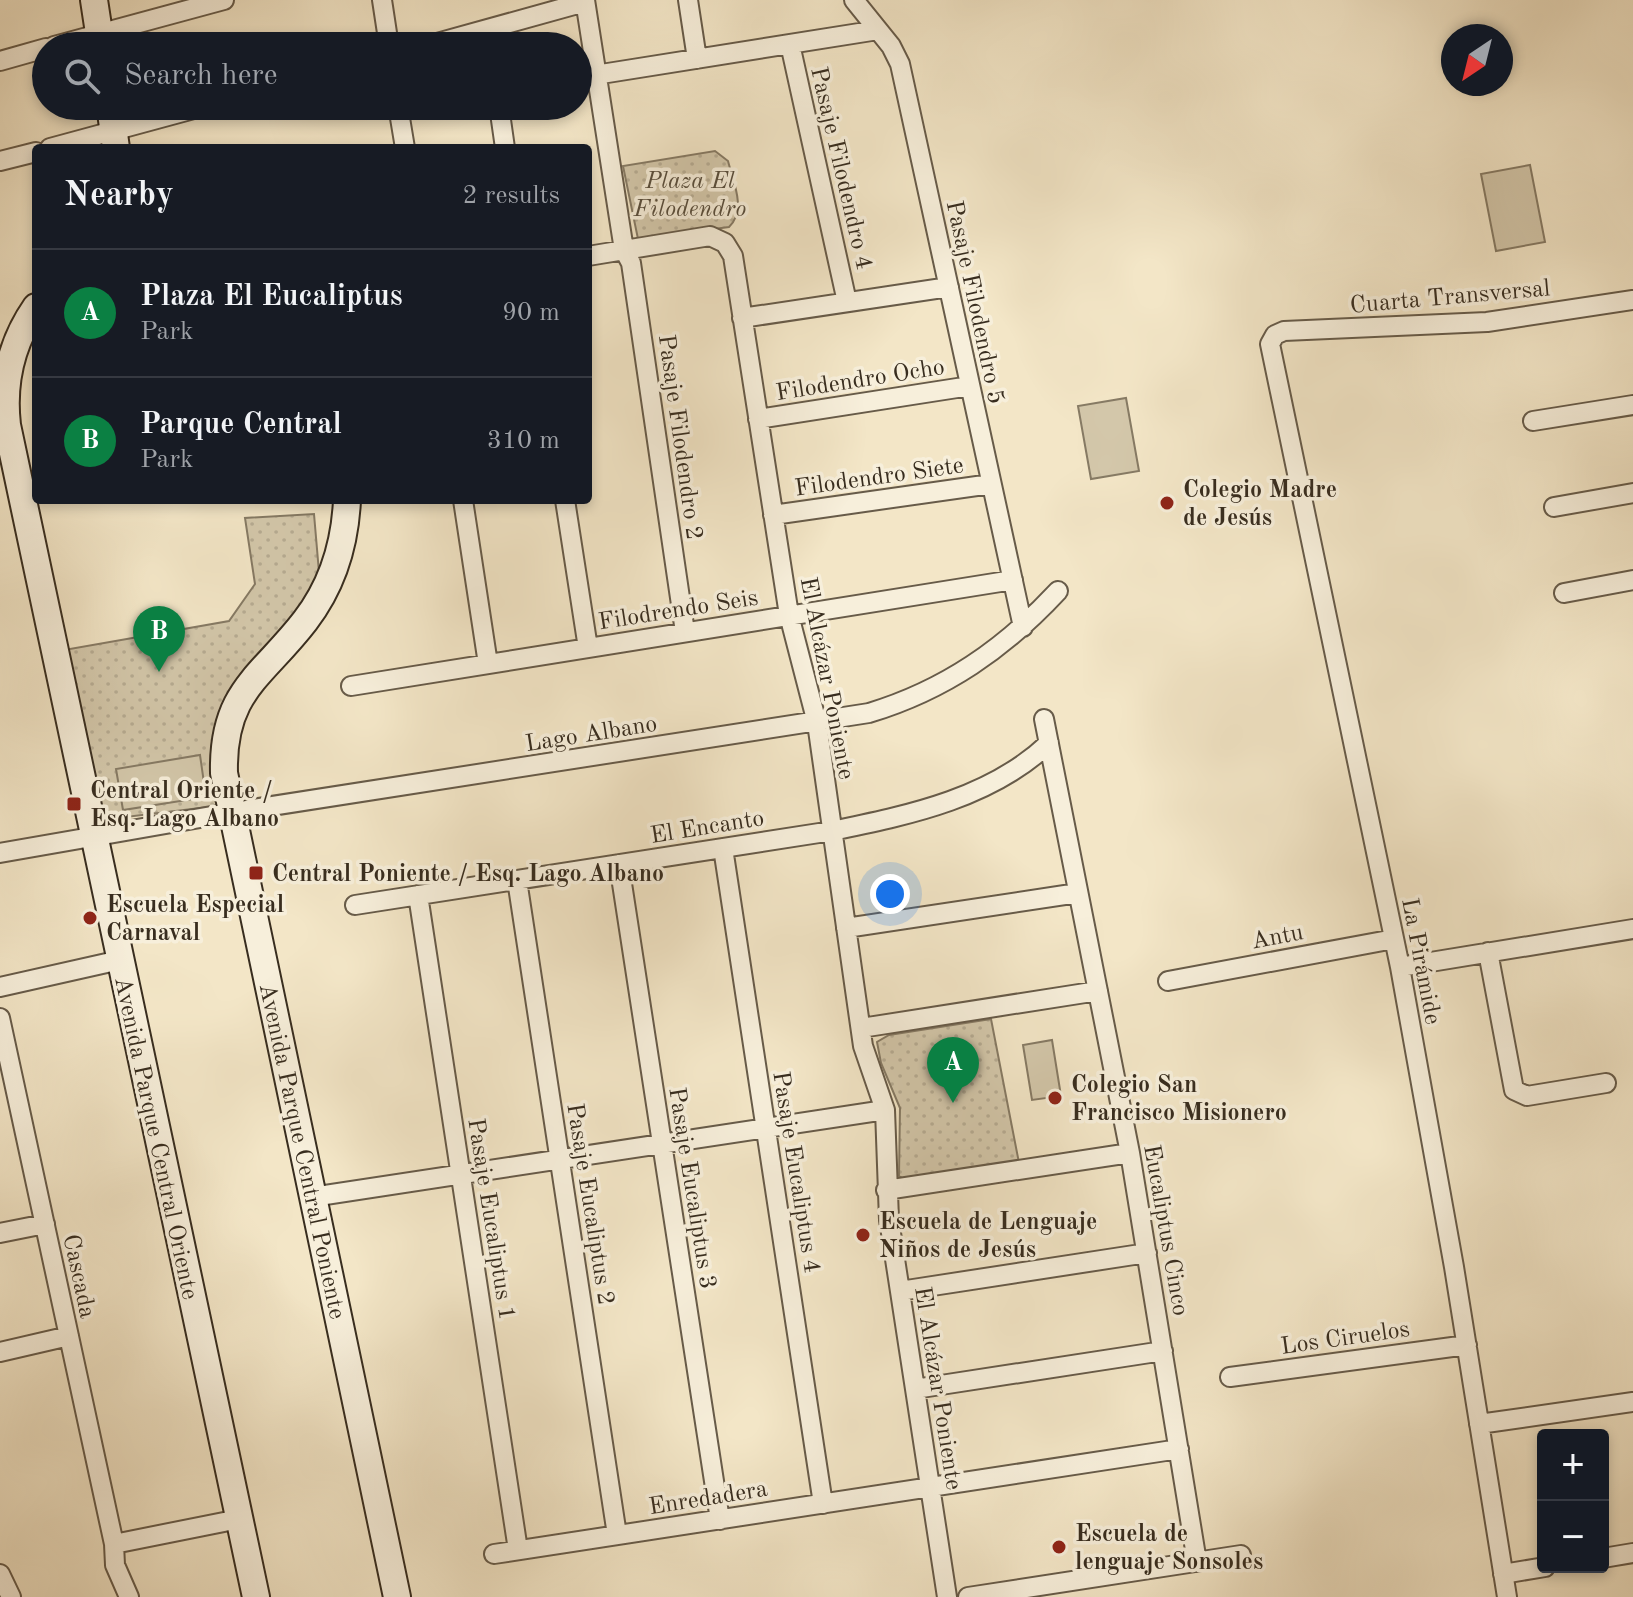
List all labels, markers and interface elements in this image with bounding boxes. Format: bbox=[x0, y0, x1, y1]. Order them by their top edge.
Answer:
north arrow bbox=[1441, 24, 1513, 96]
search box bbox=[32, 32, 592, 120]
icon: search bbox=[60, 54, 104, 98]
text: Search here bbox=[124, 61, 278, 91]
street label: Pasaje Filodendro 4 bbox=[805, 65, 875, 272]
park label: Plaza El Filodendro bbox=[633, 170, 746, 222]
text: Nearby bbox=[64, 179, 174, 213]
text: 2 results bbox=[462, 183, 560, 209]
street label: Pasaje Filodendro 5 bbox=[941, 198, 1007, 406]
street label: Cuarta Transversal bbox=[1349, 277, 1551, 319]
text: Plaza El Eucaliptus bbox=[140, 282, 403, 312]
text: A bbox=[80, 300, 100, 326]
text: 90 m bbox=[502, 300, 560, 326]
text: Park bbox=[140, 319, 194, 345]
street label: Pasaje Filodendro 2 bbox=[653, 333, 705, 542]
street label: Filodendro Ocho bbox=[774, 356, 947, 406]
text: Parque Central bbox=[140, 410, 342, 440]
text: B bbox=[81, 428, 99, 454]
text: 310 m bbox=[487, 428, 560, 454]
text: Park bbox=[140, 447, 194, 473]
street label: Filodendro Siete bbox=[793, 454, 965, 502]
place label: Colegio Madre de Jesús bbox=[1183, 479, 1337, 531]
marker: Colegio Madre de Jesús bbox=[1158, 494, 1176, 512]
street label: El Alcázar Poniente bbox=[795, 575, 857, 782]
street label: Filodrendo Seis bbox=[597, 586, 760, 635]
pin: B bbox=[133, 606, 185, 672]
street label: Lago Albano bbox=[524, 713, 659, 757]
place label: Central Oriente / Esq. Lago Albano bbox=[90, 780, 279, 832]
marker: Central Oriente / Esq. Lago Albano bbox=[65, 795, 83, 813]
street label: El Encanto bbox=[649, 807, 766, 849]
place label: Central Poniente / Esq. Lago Albano bbox=[272, 863, 664, 887]
marker: Central Poniente / Esq. Lago Albano bbox=[247, 864, 265, 882]
your location bbox=[870, 874, 910, 914]
place label: Escuela Especial Carnaval bbox=[106, 894, 284, 946]
street label: La Pirámide bbox=[1396, 896, 1444, 1027]
marker: Escuela Especial Carnaval bbox=[81, 909, 99, 927]
street label: Antu bbox=[1249, 921, 1306, 955]
street label: Avenida Parque Central Oriente bbox=[109, 975, 201, 1302]
street label: Avenida Parque Central Poniente bbox=[254, 981, 348, 1322]
pin: A bbox=[927, 1037, 979, 1103]
street label: Pasaje Eucaliptus 4 bbox=[767, 1070, 823, 1275]
place label: Colegio San Francisco Misionero bbox=[1071, 1074, 1287, 1126]
street label: Pasaje Eucaliptus 3 bbox=[663, 1086, 719, 1291]
marker: Colegio San Francisco Misionero bbox=[1046, 1089, 1064, 1107]
street label: Pasaje Eucaliptus 2 bbox=[561, 1102, 617, 1307]
street label: Pasaje Eucaliptus 1 bbox=[462, 1117, 518, 1322]
street label: Eucaliptus Cinco bbox=[1138, 1143, 1192, 1318]
place label: Escuela de Lenguaje Niños de Jesús bbox=[879, 1211, 1097, 1263]
marker: Escuela de Lenguaje Niños de Jesús bbox=[854, 1226, 872, 1244]
street label: Cascada bbox=[57, 1232, 99, 1321]
street label: El Alcázar Poniente bbox=[909, 1285, 965, 1492]
street label: Los Ciruelos bbox=[1279, 1318, 1411, 1360]
map controls bbox=[1537, 1429, 1609, 1573]
button: + bbox=[1537, 1429, 1609, 1501]
street label: Enredadera bbox=[647, 1478, 770, 1520]
button: − bbox=[1537, 1501, 1609, 1573]
place label: Escuela de lenguaje Sonsoles bbox=[1075, 1523, 1263, 1575]
marker: Escuela de lenguaje Sonsoles bbox=[1050, 1538, 1068, 1556]

